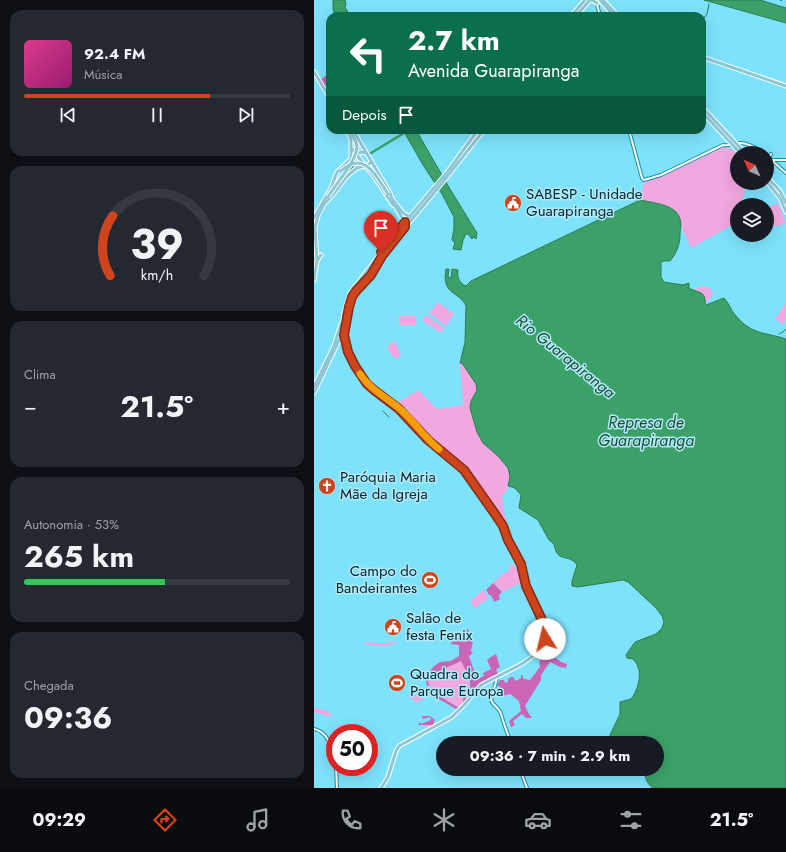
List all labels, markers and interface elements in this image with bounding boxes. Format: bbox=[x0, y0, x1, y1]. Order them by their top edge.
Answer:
text: 2.7 km bbox=[408, 20, 500, 61]
icon: left bbox=[342, 28, 394, 80]
text: 92.4 FM bbox=[84, 43, 145, 65]
text: Avenida Guarapiranga bbox=[408, 58, 579, 84]
text: Música bbox=[84, 65, 122, 84]
icon: previous bbox=[57, 104, 79, 126]
icon: pause bbox=[146, 104, 168, 126]
icon: next bbox=[235, 104, 257, 126]
text: Depois bbox=[342, 104, 387, 126]
icon: arrive bbox=[395, 104, 417, 126]
north arrow bbox=[730, 146, 774, 190]
map controls bbox=[730, 146, 774, 242]
place label: SABESP - Unidade Guarapiranga bbox=[526, 183, 643, 222]
public building icon: SABESP - Unidade Guarapiranga bbox=[503, 193, 523, 213]
button: layers bbox=[730, 198, 774, 242]
pin bbox=[364, 211, 398, 252]
text: 39 bbox=[130, 214, 184, 275]
icon: arrive bbox=[370, 217, 392, 239]
text: km/h bbox=[141, 265, 173, 285]
water label: Rio Guarapiranga bbox=[511, 309, 620, 404]
text: Clima bbox=[24, 365, 56, 384]
text: 21.5° bbox=[120, 385, 193, 428]
text: − bbox=[24, 390, 37, 422]
text: + bbox=[276, 390, 290, 422]
water label: Represa de Guarapiranga bbox=[598, 411, 694, 452]
place label: Paróquia Maria Mãe da Igreja bbox=[340, 466, 436, 505]
church icon: Paróquia Maria Mãe da Igreja bbox=[317, 476, 337, 496]
text: Autonomia · 53% bbox=[24, 515, 119, 534]
text: 265 km bbox=[24, 535, 134, 578]
place label: Campo do Bandeirantes bbox=[336, 560, 417, 599]
sports icon: Campo do Bandeirantes bbox=[420, 570, 440, 590]
place label: Salão de festa Fenix bbox=[406, 607, 473, 646]
public building icon: Salão de festa Fenix bbox=[383, 617, 403, 637]
position arrow bbox=[524, 618, 566, 660]
place label: Quadra do Parque Europa bbox=[410, 663, 504, 702]
sports icon: Quadra do Parque Europa bbox=[387, 673, 407, 693]
text: Chegada bbox=[24, 676, 74, 695]
text: 09:36 bbox=[24, 696, 112, 739]
speed limit sign: 50 bbox=[326, 724, 378, 776]
text: 09:36 · 7 min · 2.9 km bbox=[470, 745, 630, 767]
icon: directions bbox=[151, 806, 179, 834]
icon: music bbox=[244, 806, 272, 834]
icon: phone bbox=[337, 806, 365, 834]
icon: climate bbox=[430, 806, 458, 834]
icon: car bbox=[524, 806, 552, 834]
icon: filters bbox=[617, 806, 645, 834]
text: 09:29 bbox=[33, 807, 86, 833]
text: 21.5° bbox=[710, 807, 753, 833]

